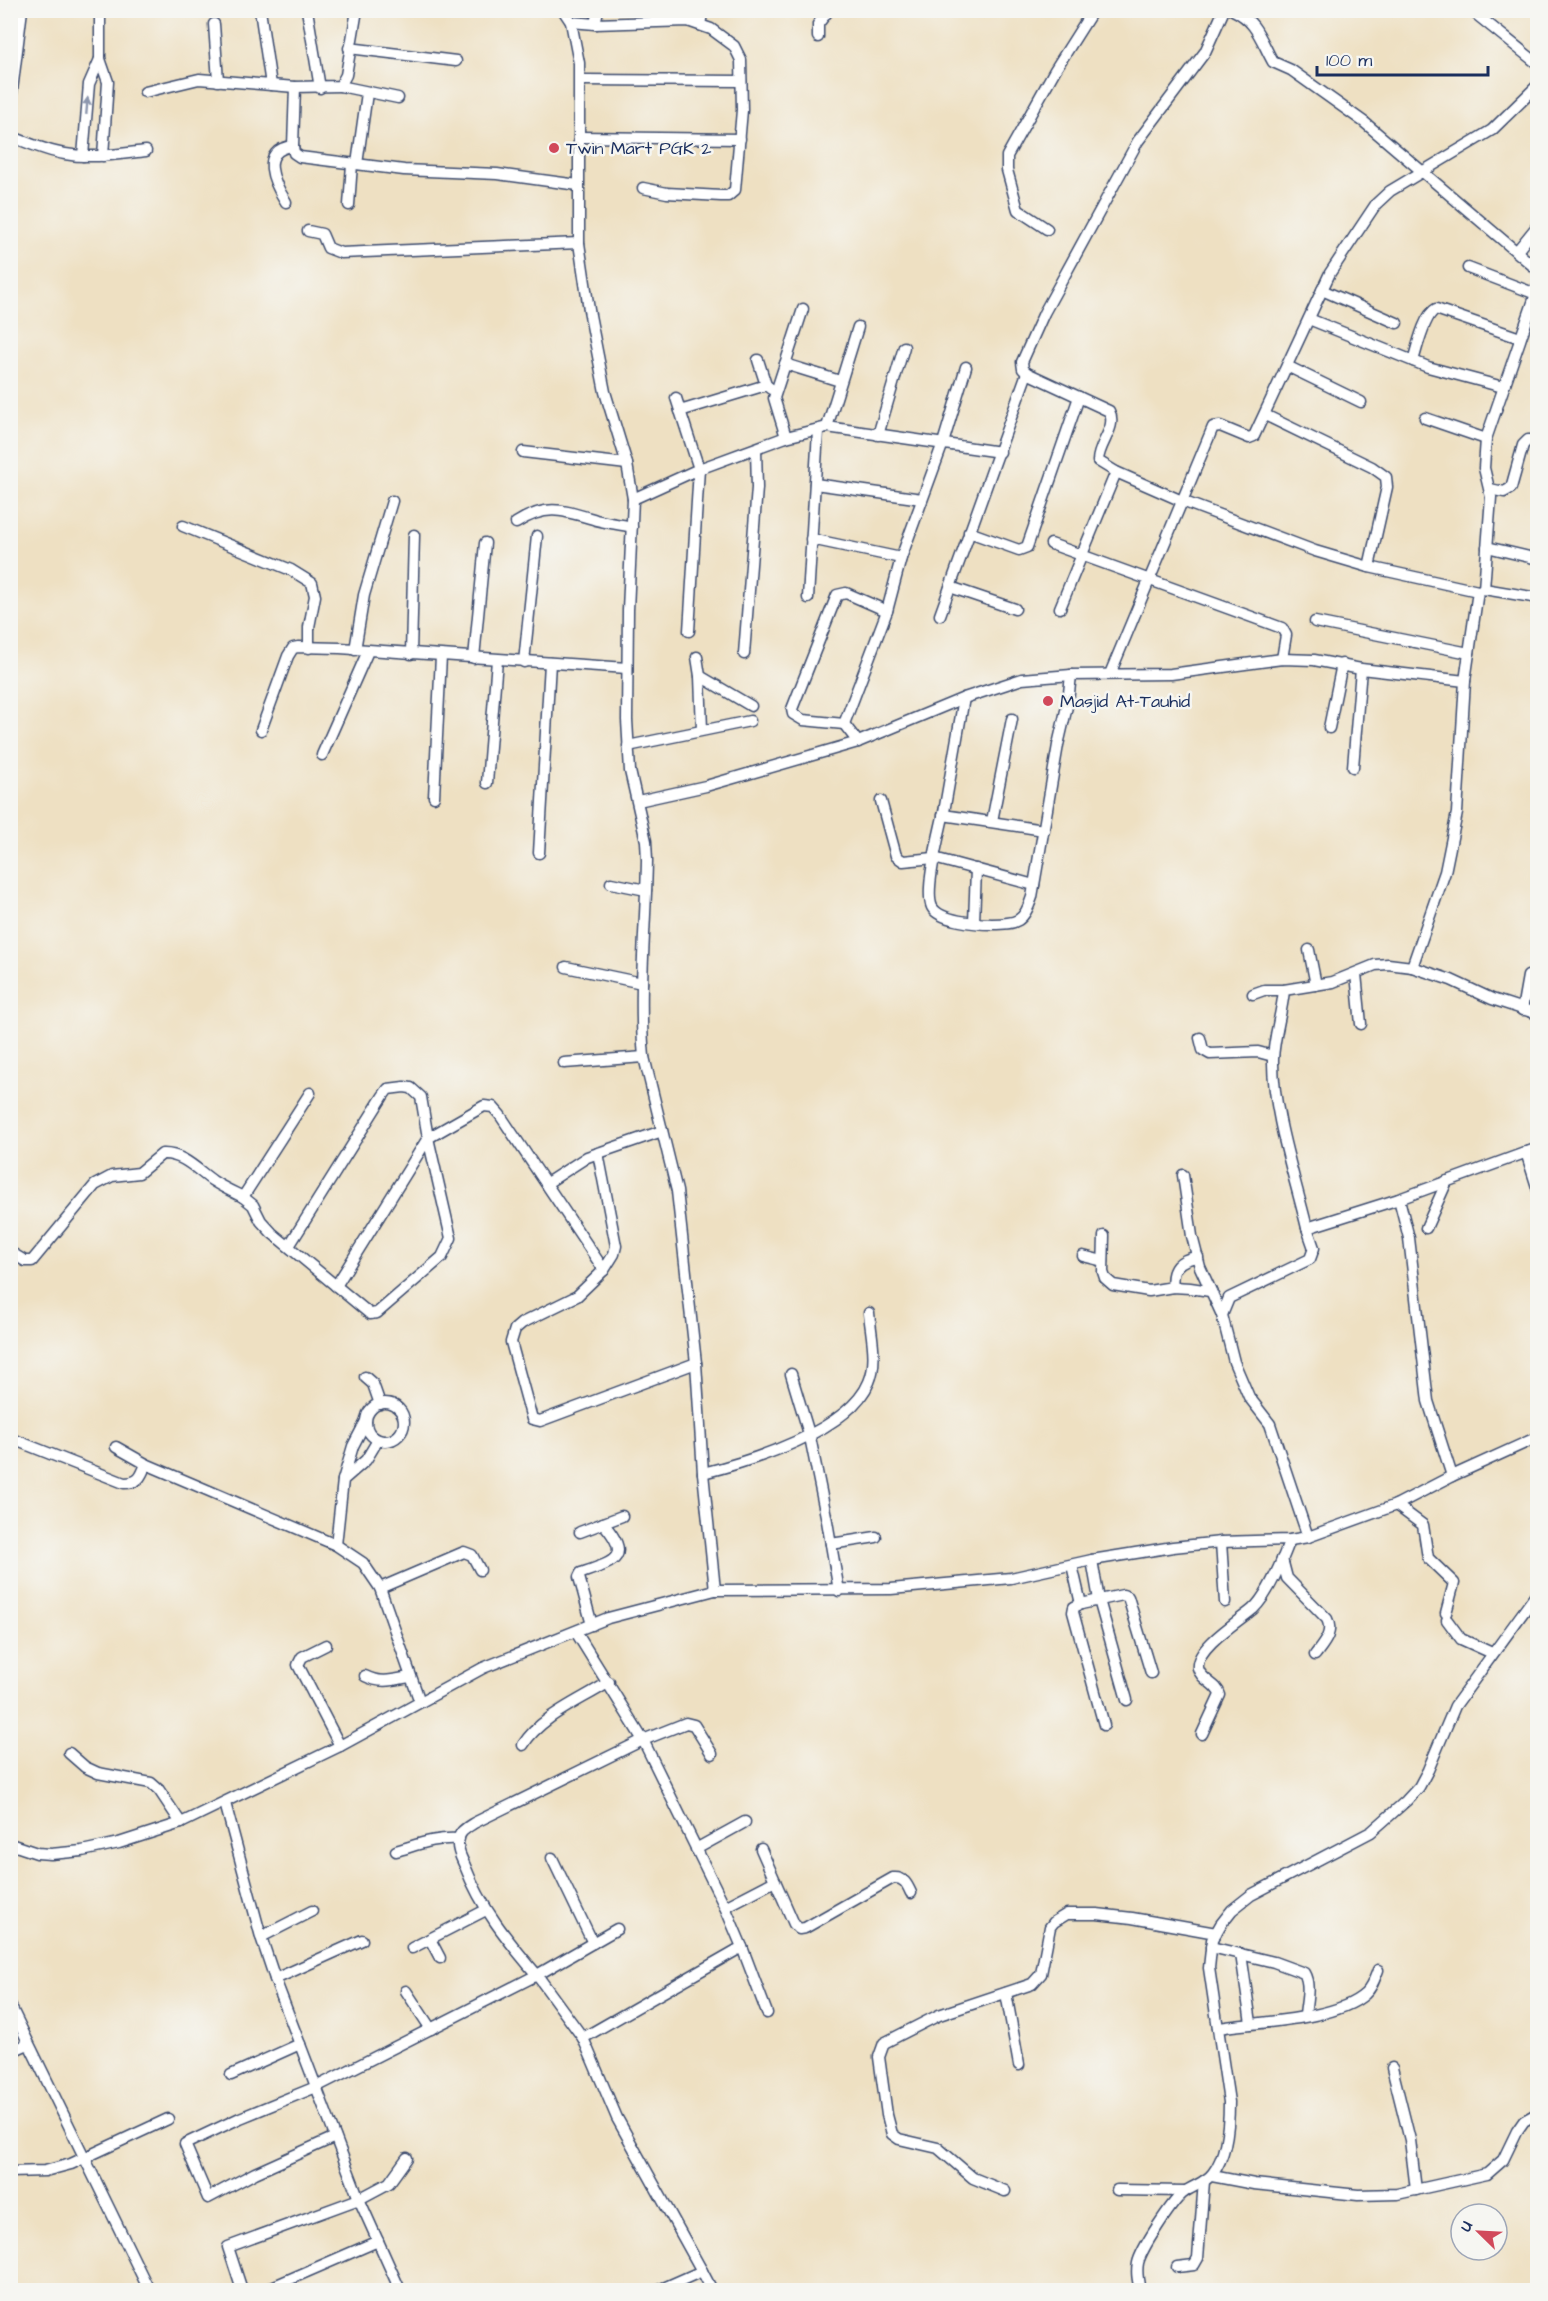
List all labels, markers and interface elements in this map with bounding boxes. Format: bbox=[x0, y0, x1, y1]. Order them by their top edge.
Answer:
scale bar bbox=[1317, 39, 1488, 77]
text: 100 m bbox=[1326, 48, 1372, 73]
one-way arrow bbox=[82, 97, 92, 116]
place label: Twin Mart PGK 2 bbox=[566, 136, 712, 161]
marker: Twin Mart PGK 2 bbox=[547, 141, 561, 155]
place label: Masjid At-Tauhid bbox=[1060, 689, 1190, 714]
marker: Masjid At-Tauhid bbox=[1041, 694, 1055, 708]
north arrow bbox=[1449, 2202, 1509, 2262]
text: U bbox=[1454, 2218, 1478, 2235]

